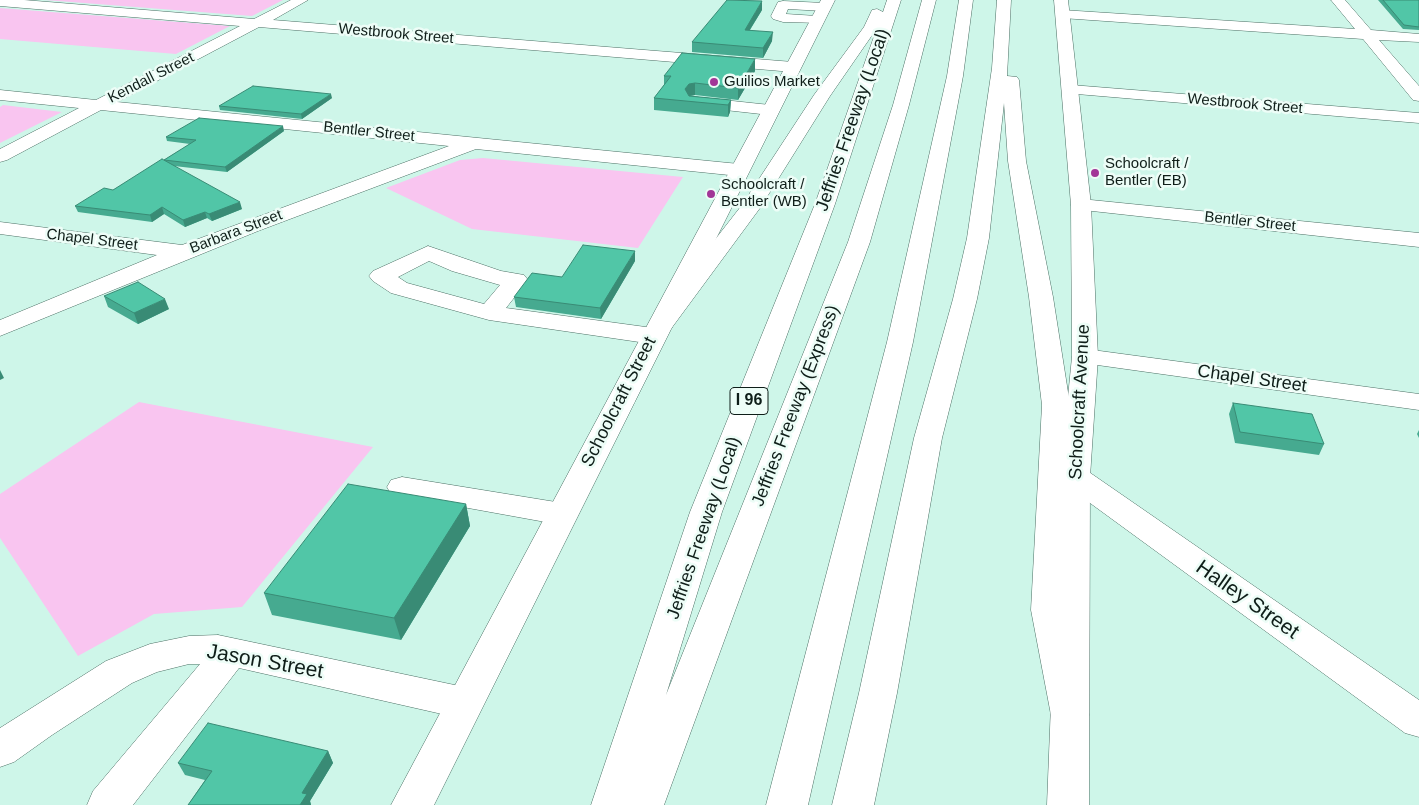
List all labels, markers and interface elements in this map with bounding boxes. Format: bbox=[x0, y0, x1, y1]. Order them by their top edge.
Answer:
street label: Westbrook Street bbox=[338, 20, 454, 48]
street label: Jeffries Freeway (Local) bbox=[812, 26, 894, 214]
street label: Kendall Street bbox=[105, 49, 197, 107]
place label: Guilios Market bbox=[724, 73, 820, 91]
marker: Guilios Market bbox=[708, 76, 720, 88]
street label: Westbrook Street bbox=[1187, 90, 1303, 118]
street label: Bentler Street bbox=[322, 118, 416, 146]
place label: Schoolcraft / Bentler (EB) bbox=[1105, 155, 1188, 190]
marker: Schoolcraft / Bentler (EB) bbox=[1089, 167, 1101, 179]
place label: Schoolcraft / Bentler (WB) bbox=[721, 176, 807, 211]
marker: Schoolcraft / Bentler (WB) bbox=[705, 188, 717, 200]
street label: Barbara Street bbox=[187, 206, 285, 258]
street label: Bentler Street bbox=[1203, 208, 1297, 236]
street label: Chapel Street bbox=[45, 225, 139, 255]
street label: Jeffries Freeway (Express) bbox=[748, 302, 844, 510]
street label: Schoolcraft Avenue bbox=[1065, 324, 1095, 480]
street label: Schoolcraft Street bbox=[577, 333, 661, 471]
street label: Chapel Street bbox=[1196, 361, 1308, 397]
road number: I 96 bbox=[730, 388, 768, 414]
street label: Jeffries Freeway (Local) bbox=[663, 434, 745, 622]
street label: Halley Street bbox=[1191, 555, 1303, 645]
street label: Jason Street bbox=[205, 639, 325, 685]

